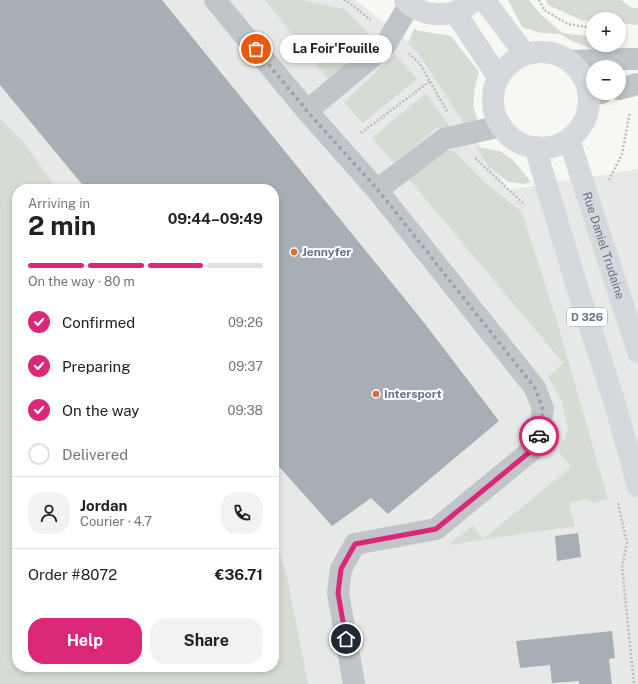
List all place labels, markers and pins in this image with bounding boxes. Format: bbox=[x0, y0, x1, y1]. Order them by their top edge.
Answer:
pin bbox=[239, 32, 273, 66]
callout: La Foir'Fouille bbox=[280, 35, 392, 63]
place label: Jennyfer bbox=[302, 245, 351, 259]
marker: Jennyfer bbox=[289, 247, 299, 257]
place label: Intersport bbox=[384, 387, 442, 401]
marker: Intersport bbox=[371, 389, 381, 399]
pin bbox=[329, 622, 363, 656]

